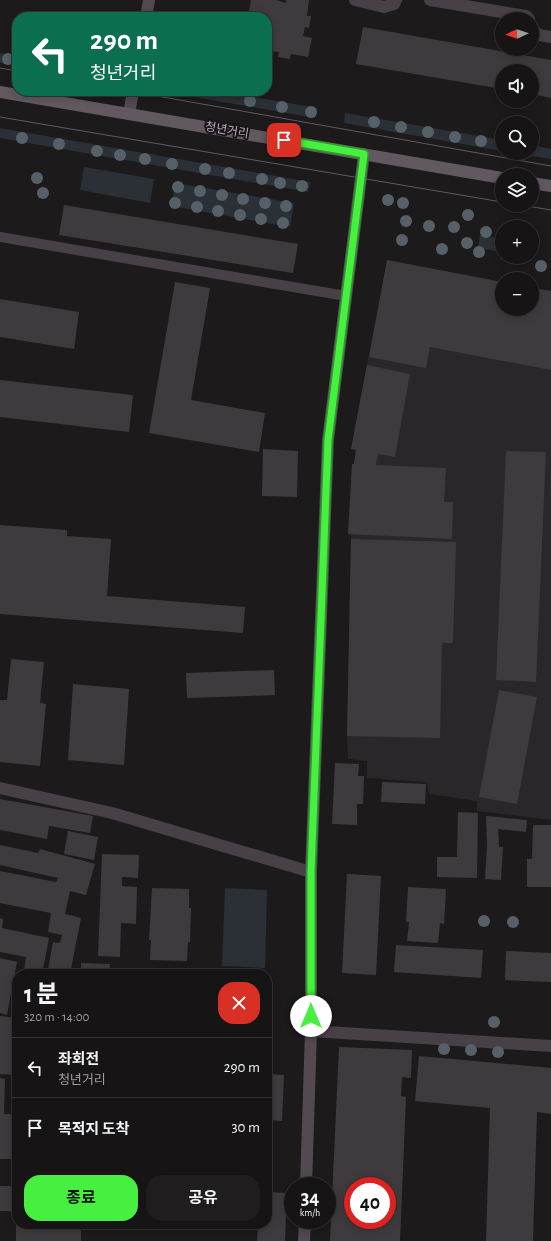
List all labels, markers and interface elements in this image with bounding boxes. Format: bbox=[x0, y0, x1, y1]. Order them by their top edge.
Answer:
north arrow bbox=[495, 12, 539, 56]
map controls bbox=[495, 12, 539, 316]
text: 290 m bbox=[90, 27, 158, 55]
icon: left bbox=[24, 28, 76, 80]
button: sound bbox=[495, 64, 539, 108]
text: 청년거리 bbox=[90, 65, 156, 83]
button: search bbox=[495, 116, 539, 160]
street label: 청년거리 bbox=[204, 120, 250, 140]
pin bbox=[267, 123, 301, 157]
icon: arrive bbox=[273, 129, 295, 151]
button: layers bbox=[495, 168, 539, 212]
button: + bbox=[495, 220, 539, 264]
button: − bbox=[495, 272, 539, 316]
button: close bbox=[218, 982, 260, 1024]
text: 1 분 bbox=[24, 983, 58, 1007]
position arrow bbox=[290, 995, 332, 1037]
text: 320 m · 14:00 bbox=[24, 1011, 89, 1024]
text: 좌회전 bbox=[58, 1052, 99, 1067]
icon: left bbox=[24, 1057, 46, 1079]
text: 290 m bbox=[224, 1060, 260, 1075]
text: 청년거리 bbox=[58, 1074, 106, 1087]
icon: arrive bbox=[24, 1117, 46, 1139]
text: 30 m bbox=[231, 1120, 260, 1135]
text: 목적지 도착 bbox=[58, 1122, 129, 1137]
button: 종료 bbox=[24, 1175, 138, 1221]
button: 공유 bbox=[146, 1175, 260, 1221]
speed limit sign: 40 bbox=[344, 1177, 396, 1229]
text: 34 bbox=[301, 1188, 319, 1208]
text: km/h bbox=[300, 1208, 320, 1218]

